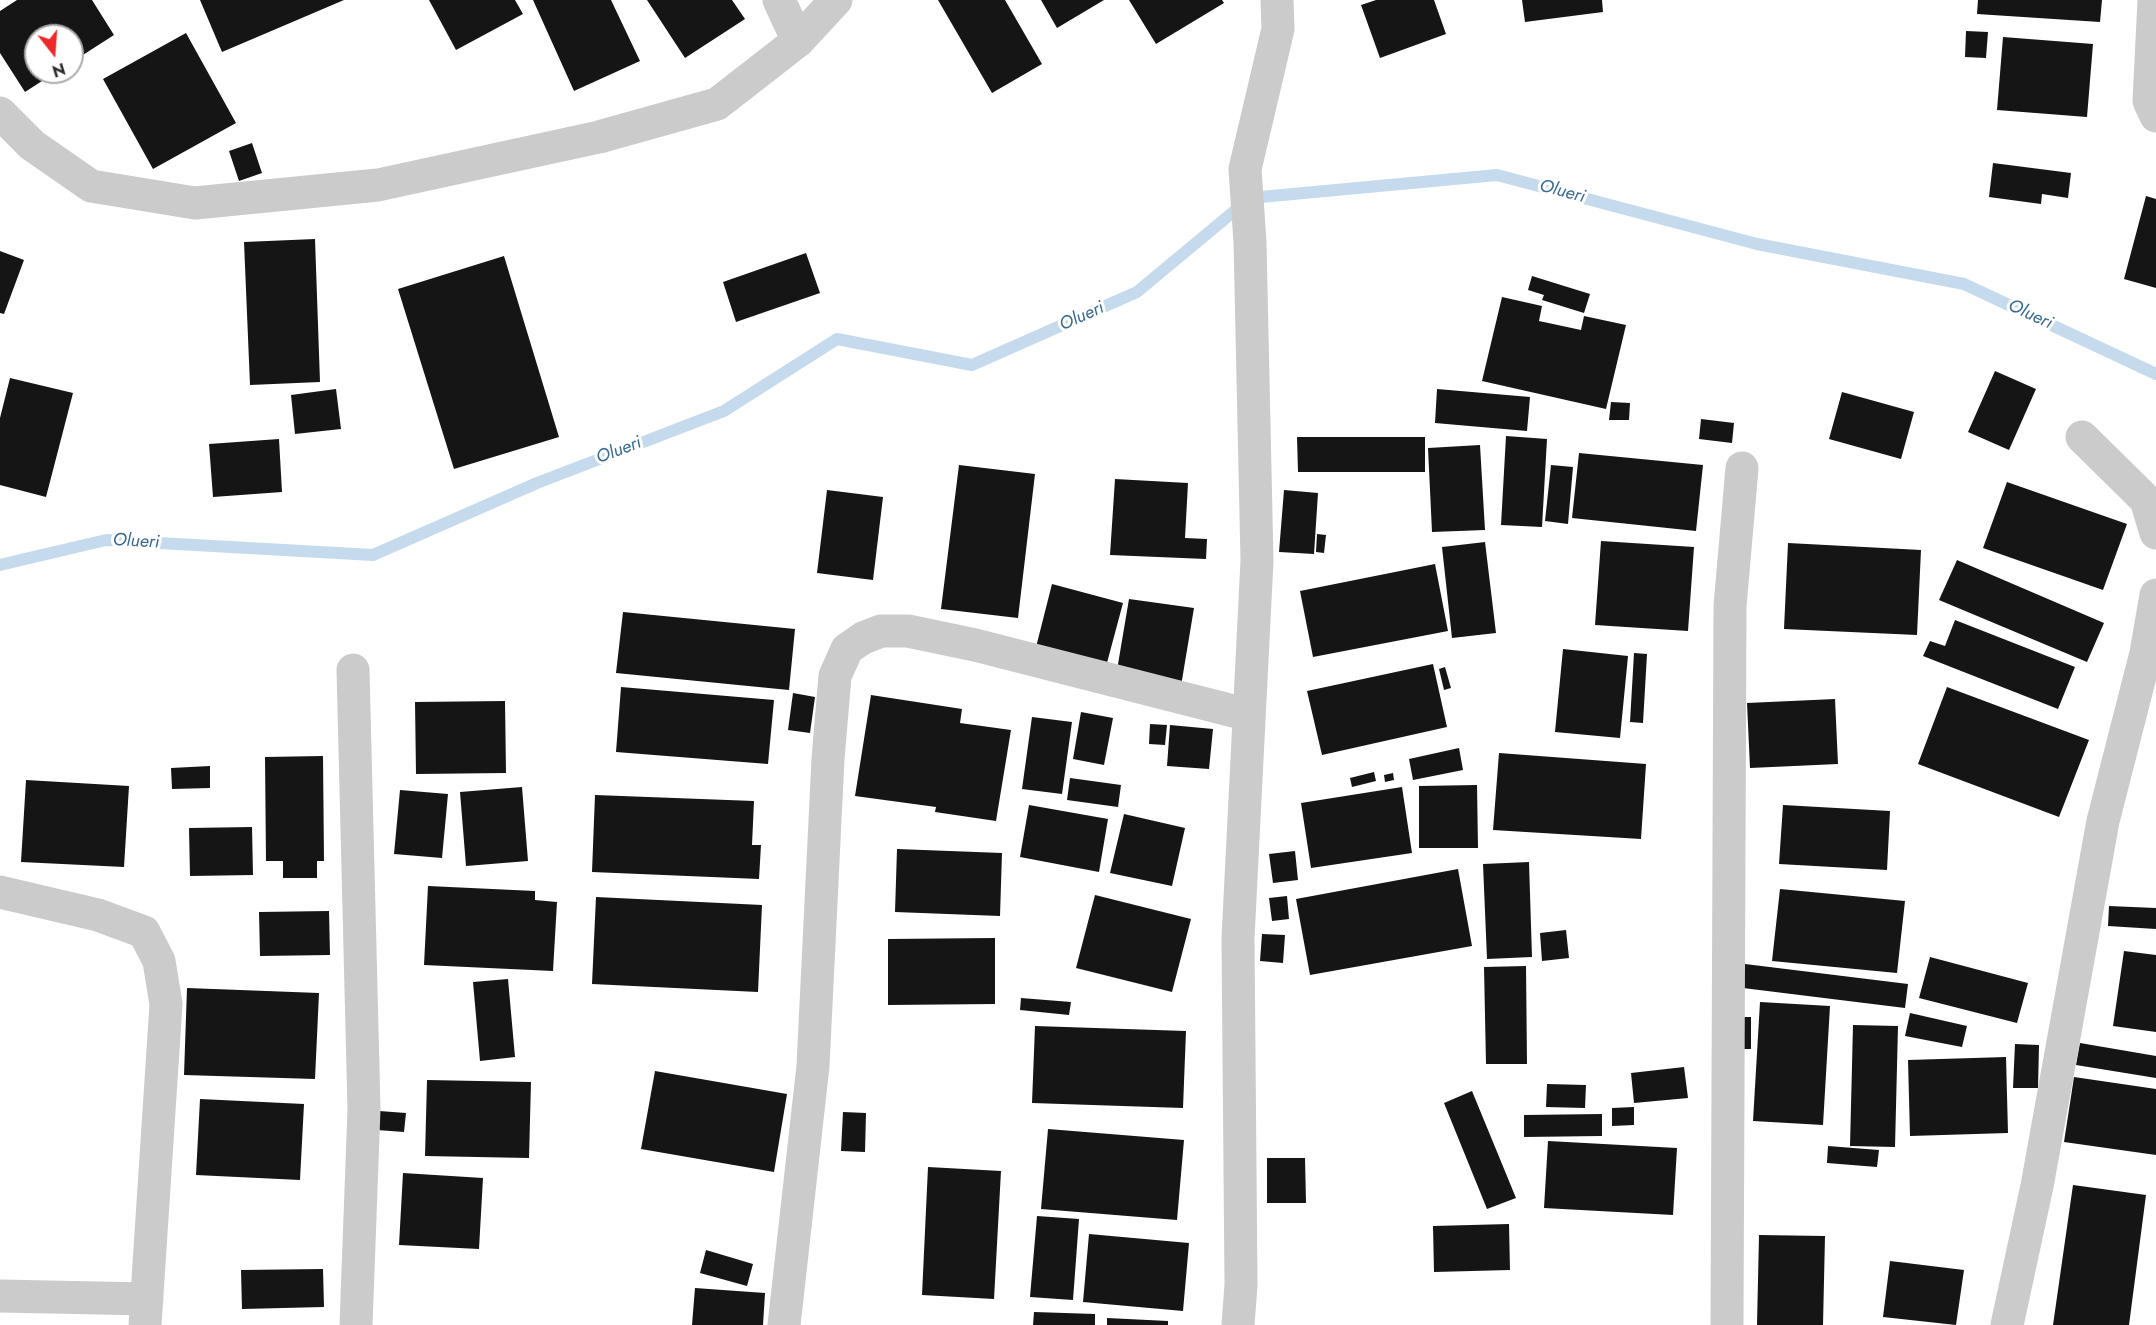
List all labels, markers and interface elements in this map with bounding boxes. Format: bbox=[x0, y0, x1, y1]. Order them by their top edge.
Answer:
north arrow bbox=[24, 24, 84, 84]
text: N bbox=[49, 57, 68, 83]
water label: Olueri bbox=[1537, 176, 1587, 208]
water label: Olueri bbox=[2004, 295, 2056, 335]
water label: Olueri bbox=[1056, 298, 1108, 336]
water label: Olueri bbox=[593, 433, 645, 469]
water label: Olueri bbox=[112, 530, 160, 554]

